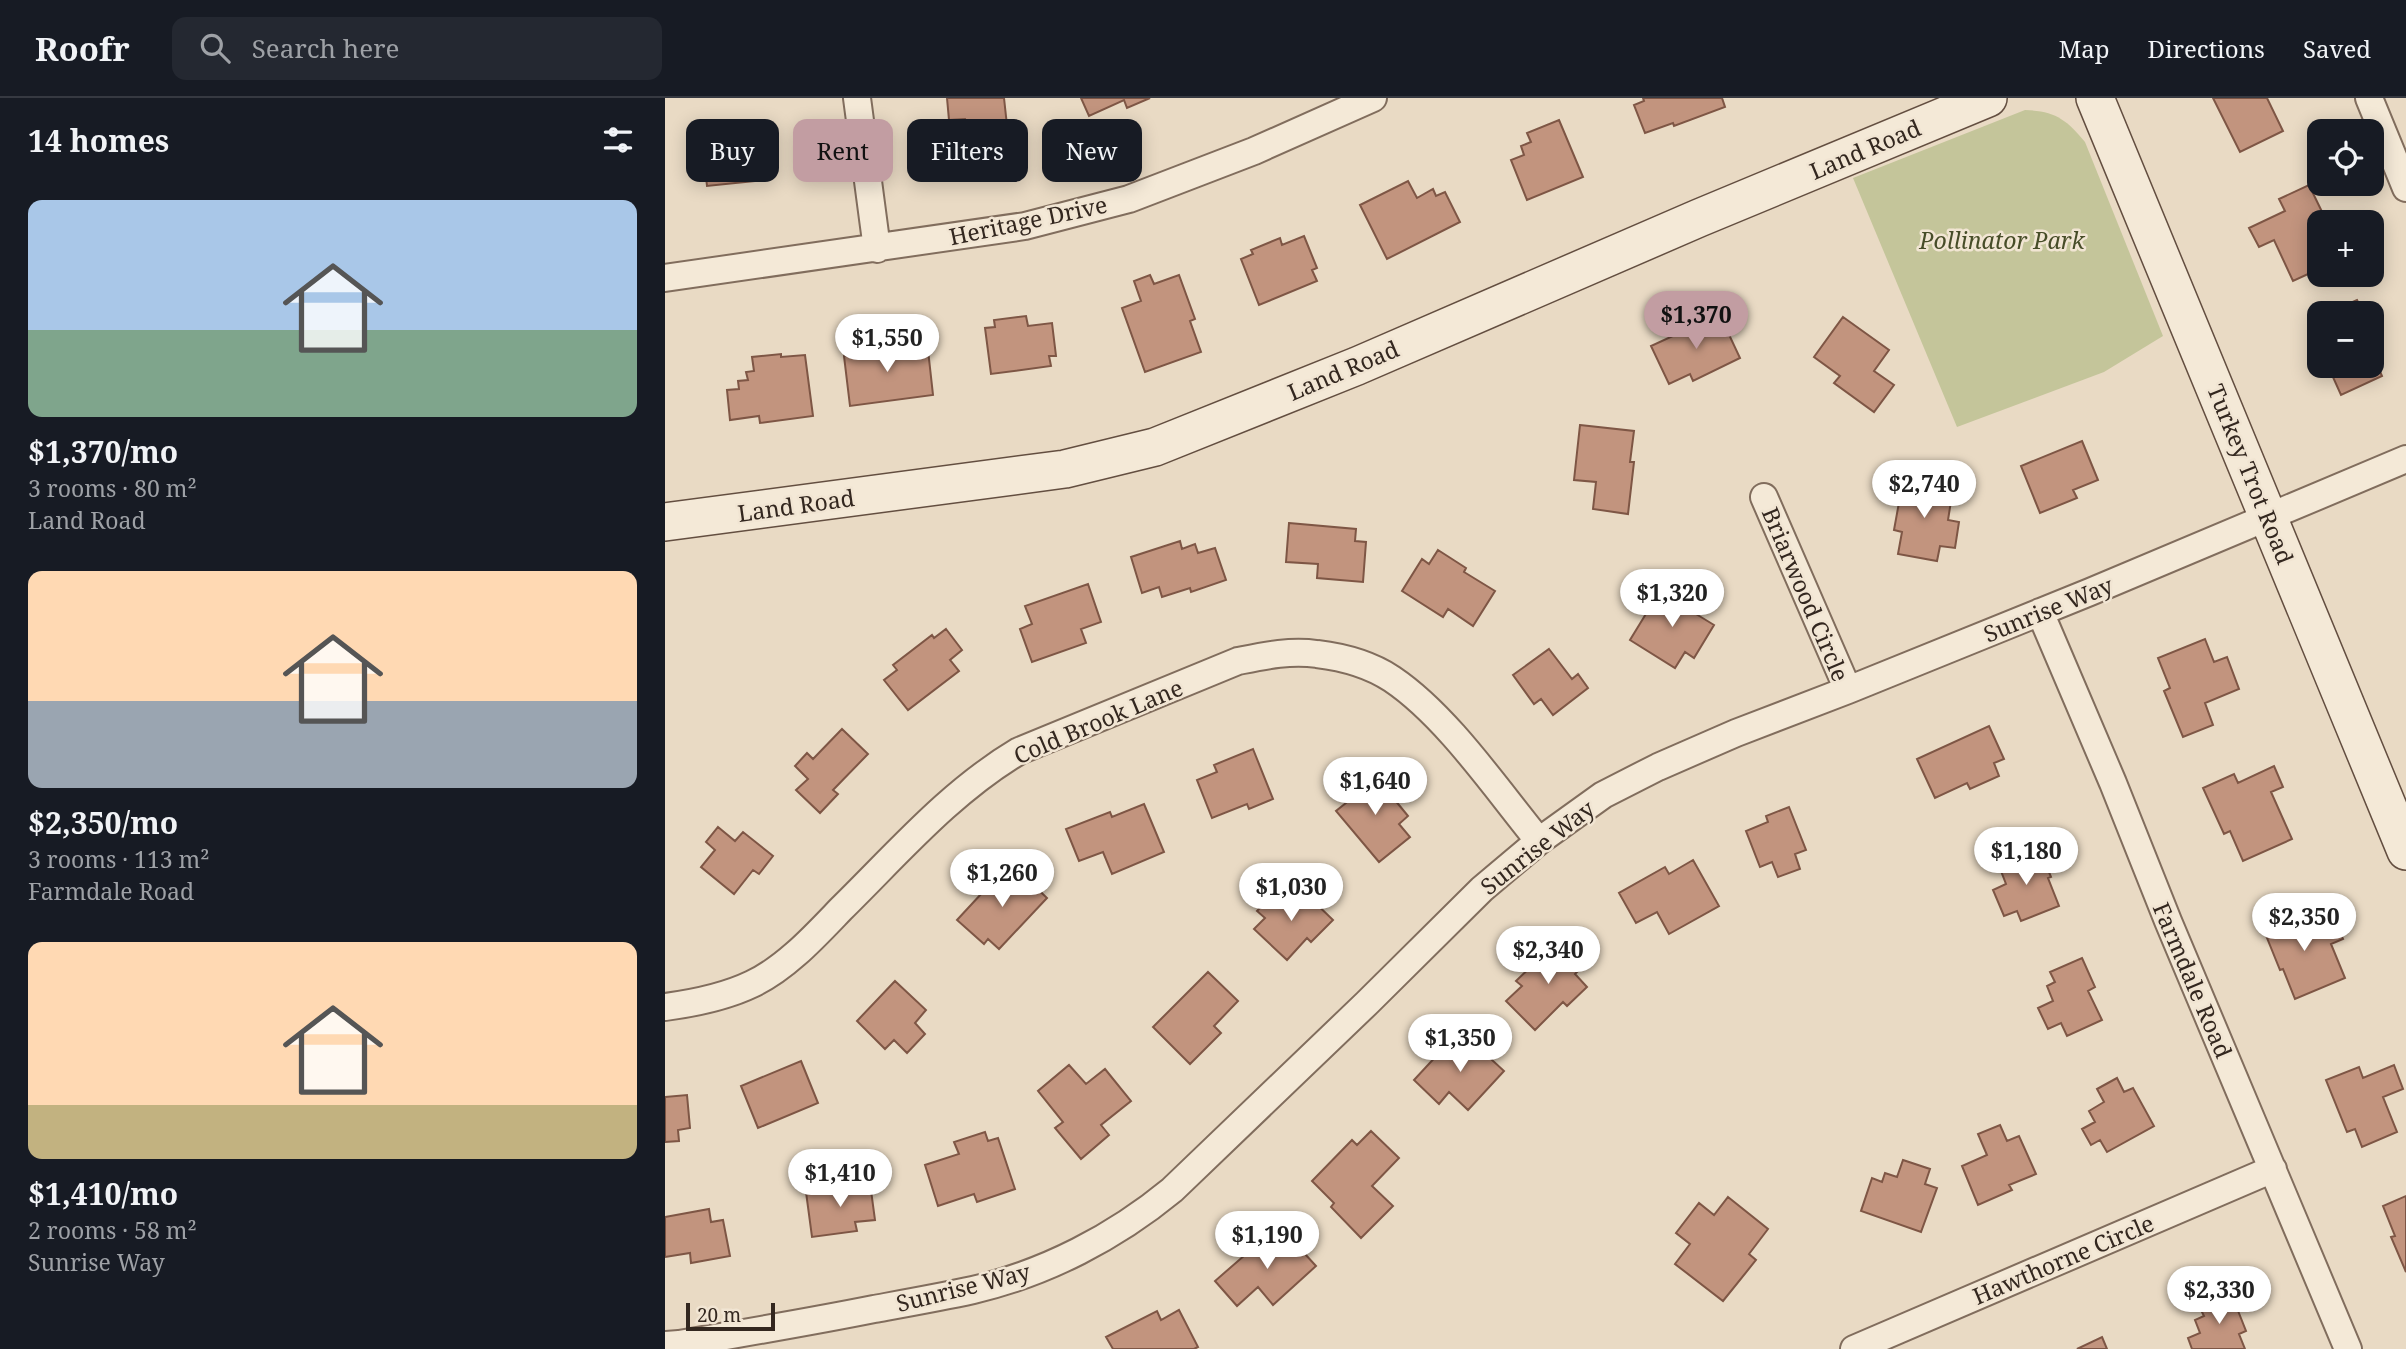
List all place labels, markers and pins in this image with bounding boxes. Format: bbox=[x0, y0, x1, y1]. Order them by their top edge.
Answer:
pin: $1,370 bbox=[1639, 292, 1753, 351]
pin: $1,550 bbox=[830, 314, 944, 374]
pin: $2,740 bbox=[1867, 460, 1981, 520]
pin: $1,320 bbox=[1615, 570, 1729, 629]
pin: $1,640 bbox=[1318, 758, 1432, 817]
pin: $1,180 bbox=[1969, 828, 2083, 887]
pin: $1,260 bbox=[945, 850, 1059, 909]
pin: $1,030 bbox=[1234, 864, 1348, 923]
pin: $2,350 bbox=[2247, 894, 2361, 953]
pin: $2,340 bbox=[1491, 926, 1605, 986]
pin: $1,350 bbox=[1403, 1014, 1517, 1074]
pin: $1,410 bbox=[783, 1150, 897, 1209]
pin: $1,190 bbox=[1210, 1212, 1324, 1271]
pin: $2,330 bbox=[2162, 1266, 2276, 1326]

